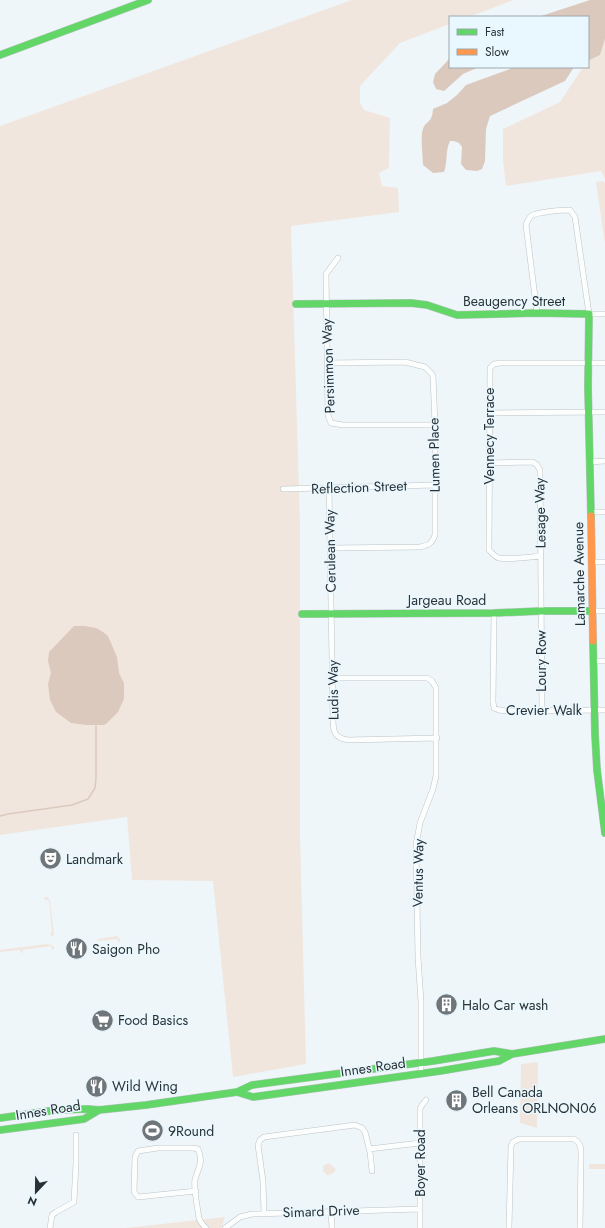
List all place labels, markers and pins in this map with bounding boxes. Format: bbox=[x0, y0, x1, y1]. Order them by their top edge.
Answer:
theatre icon: Landmark bbox=[37, 846, 63, 872]
place label: Landmark bbox=[66, 849, 124, 869]
restaurant icon: Saigon Pho bbox=[64, 936, 90, 962]
place label: Saigon Pho bbox=[92, 939, 160, 959]
building icon: Halo Car wash bbox=[434, 992, 460, 1018]
place label: Halo Car wash bbox=[462, 995, 548, 1015]
supermarket icon: Food Basics bbox=[89, 1007, 115, 1033]
place label: Food Basics bbox=[118, 1010, 189, 1030]
restaurant icon: Wild Wing bbox=[84, 1073, 110, 1099]
place label: Wild Wing bbox=[112, 1076, 178, 1096]
place label: Bell Canada Orleans ORLNON06 bbox=[472, 1082, 597, 1118]
building icon: Bell Canada Orleans ORLNON06 bbox=[444, 1087, 470, 1113]
sports icon: 9Round bbox=[139, 1118, 165, 1144]
place label: 9Round bbox=[168, 1121, 214, 1141]

